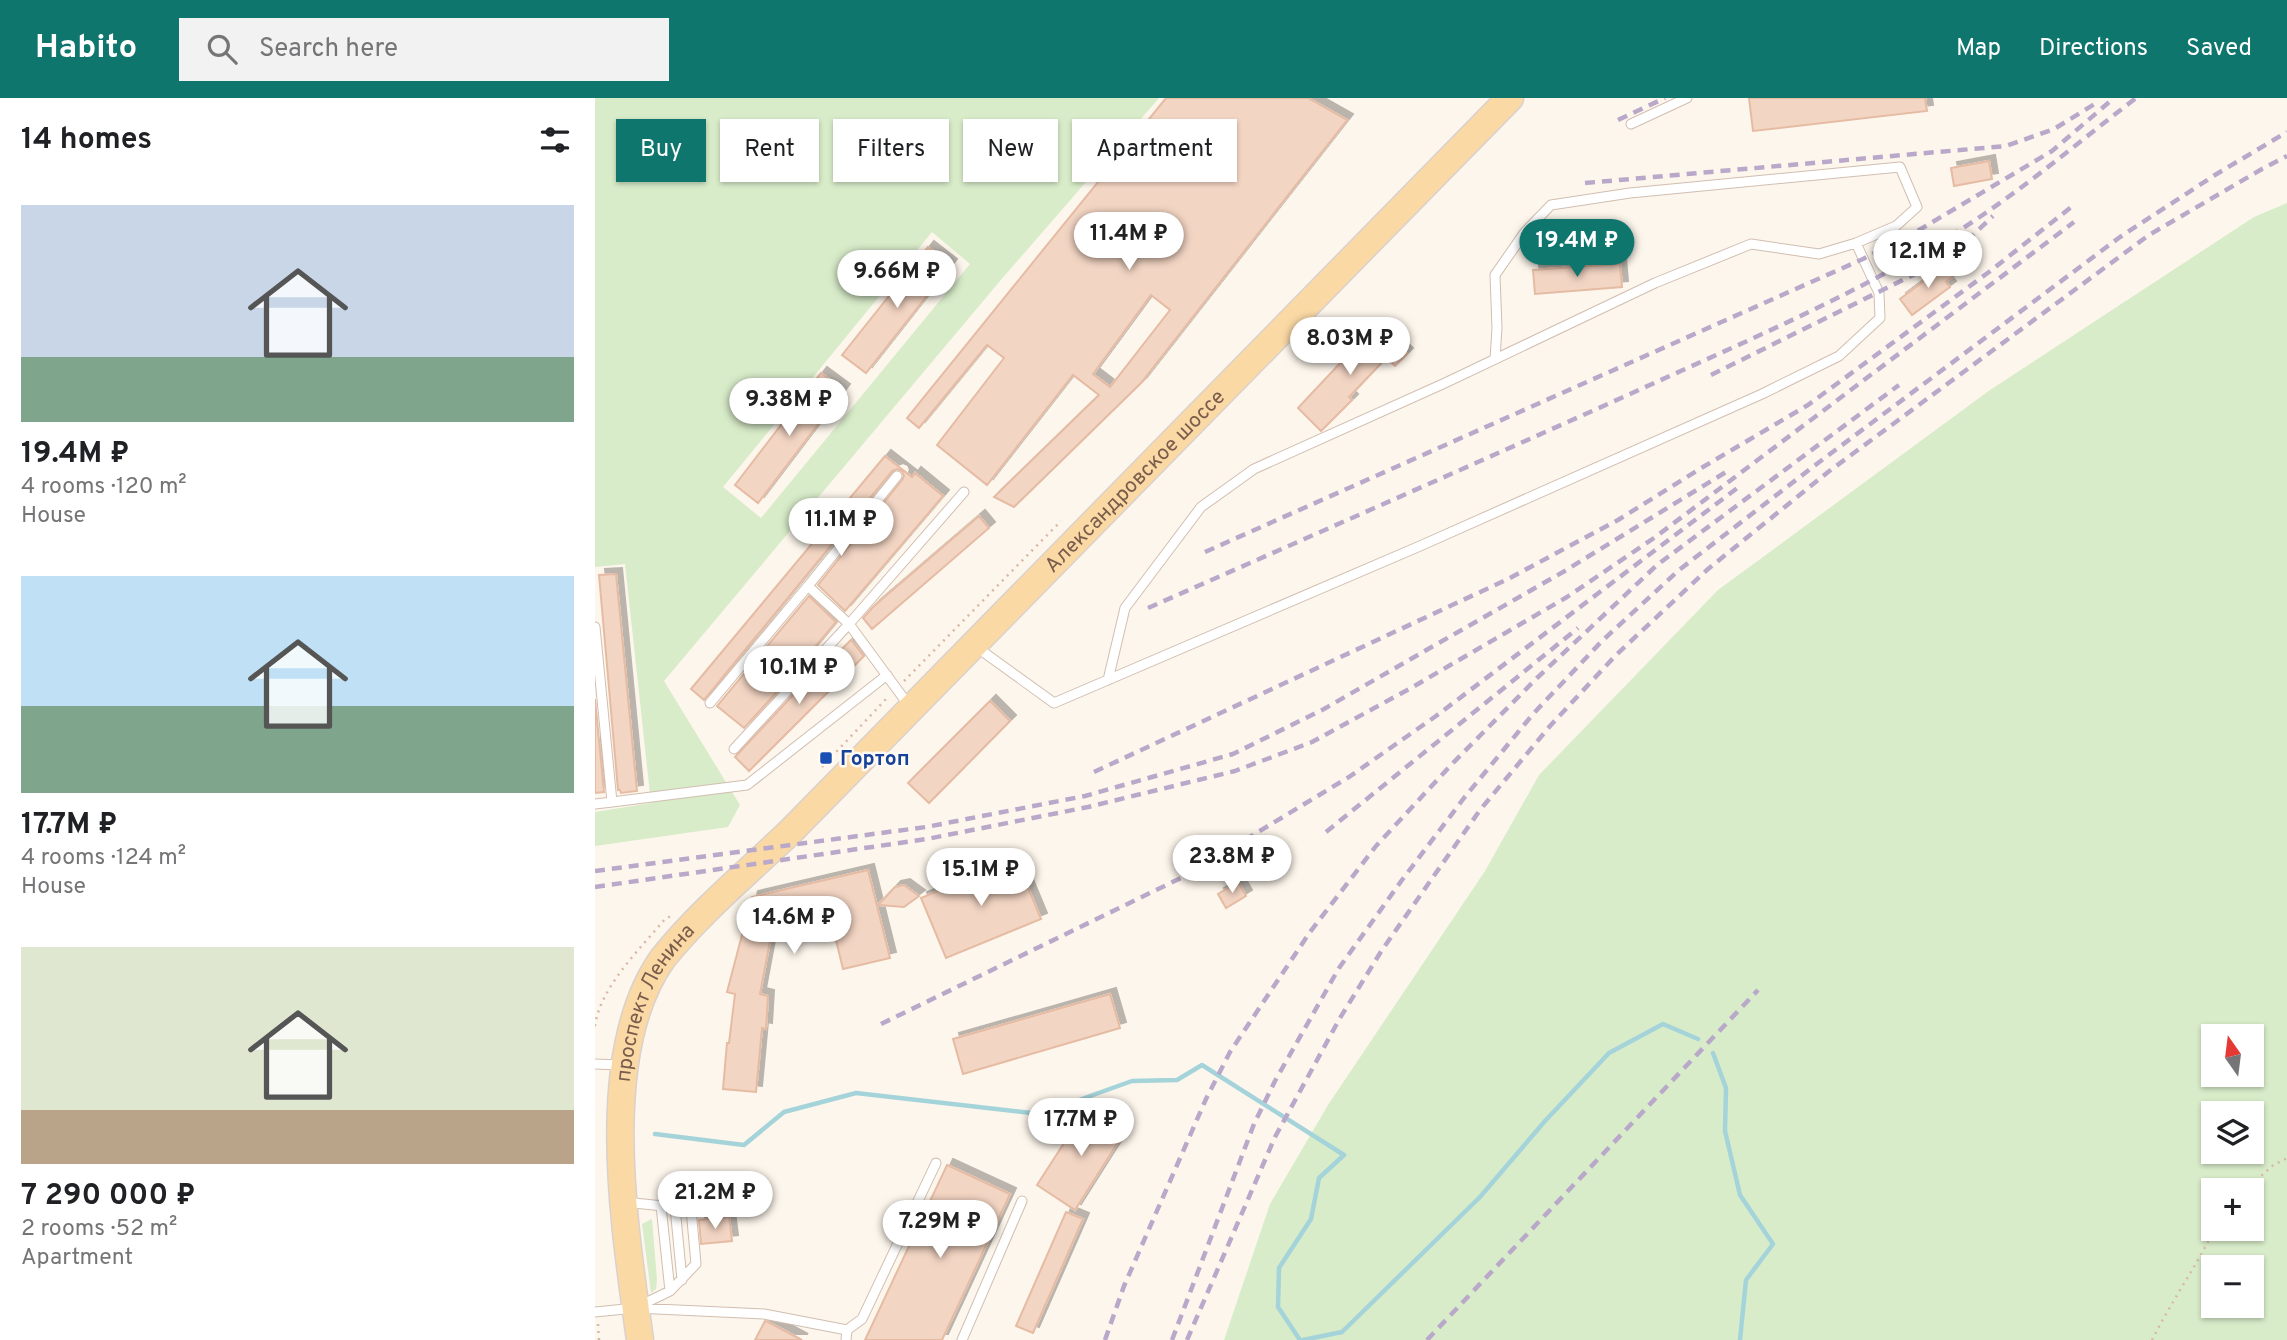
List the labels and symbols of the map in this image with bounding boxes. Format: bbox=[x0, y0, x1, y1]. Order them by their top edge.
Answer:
pin: 11.4M ₽ bbox=[1064, 212, 1194, 272]
pin: 19.4M ₽ bbox=[1512, 220, 1642, 279]
pin: 12.1M ₽ bbox=[1863, 230, 1993, 290]
pin: 9.66M ₽ bbox=[832, 250, 962, 310]
pin: 8.03M ₽ bbox=[1285, 317, 1415, 377]
pin: 9.38M ₽ bbox=[724, 378, 854, 438]
street label: Александровское шоссе bbox=[1040, 384, 1232, 579]
pin: 11.1M ₽ bbox=[776, 498, 906, 558]
pin: 10.1M ₽ bbox=[734, 646, 864, 706]
place label: Гортоп bbox=[840, 746, 910, 773]
marker: Гортоп bbox=[818, 750, 834, 766]
pin: 23.8M ₽ bbox=[1167, 836, 1297, 895]
pin: 15.1M ₽ bbox=[916, 848, 1046, 908]
pin: 14.6M ₽ bbox=[729, 896, 859, 956]
street label: проспект Ленина bbox=[611, 919, 701, 1083]
north arrow bbox=[2201, 1024, 2265, 1087]
pin: 17.7M ₽ bbox=[1016, 1098, 1146, 1158]
pin: 21.2M ₽ bbox=[650, 1172, 780, 1231]
pin: 7.29M ₽ bbox=[875, 1200, 1005, 1260]

